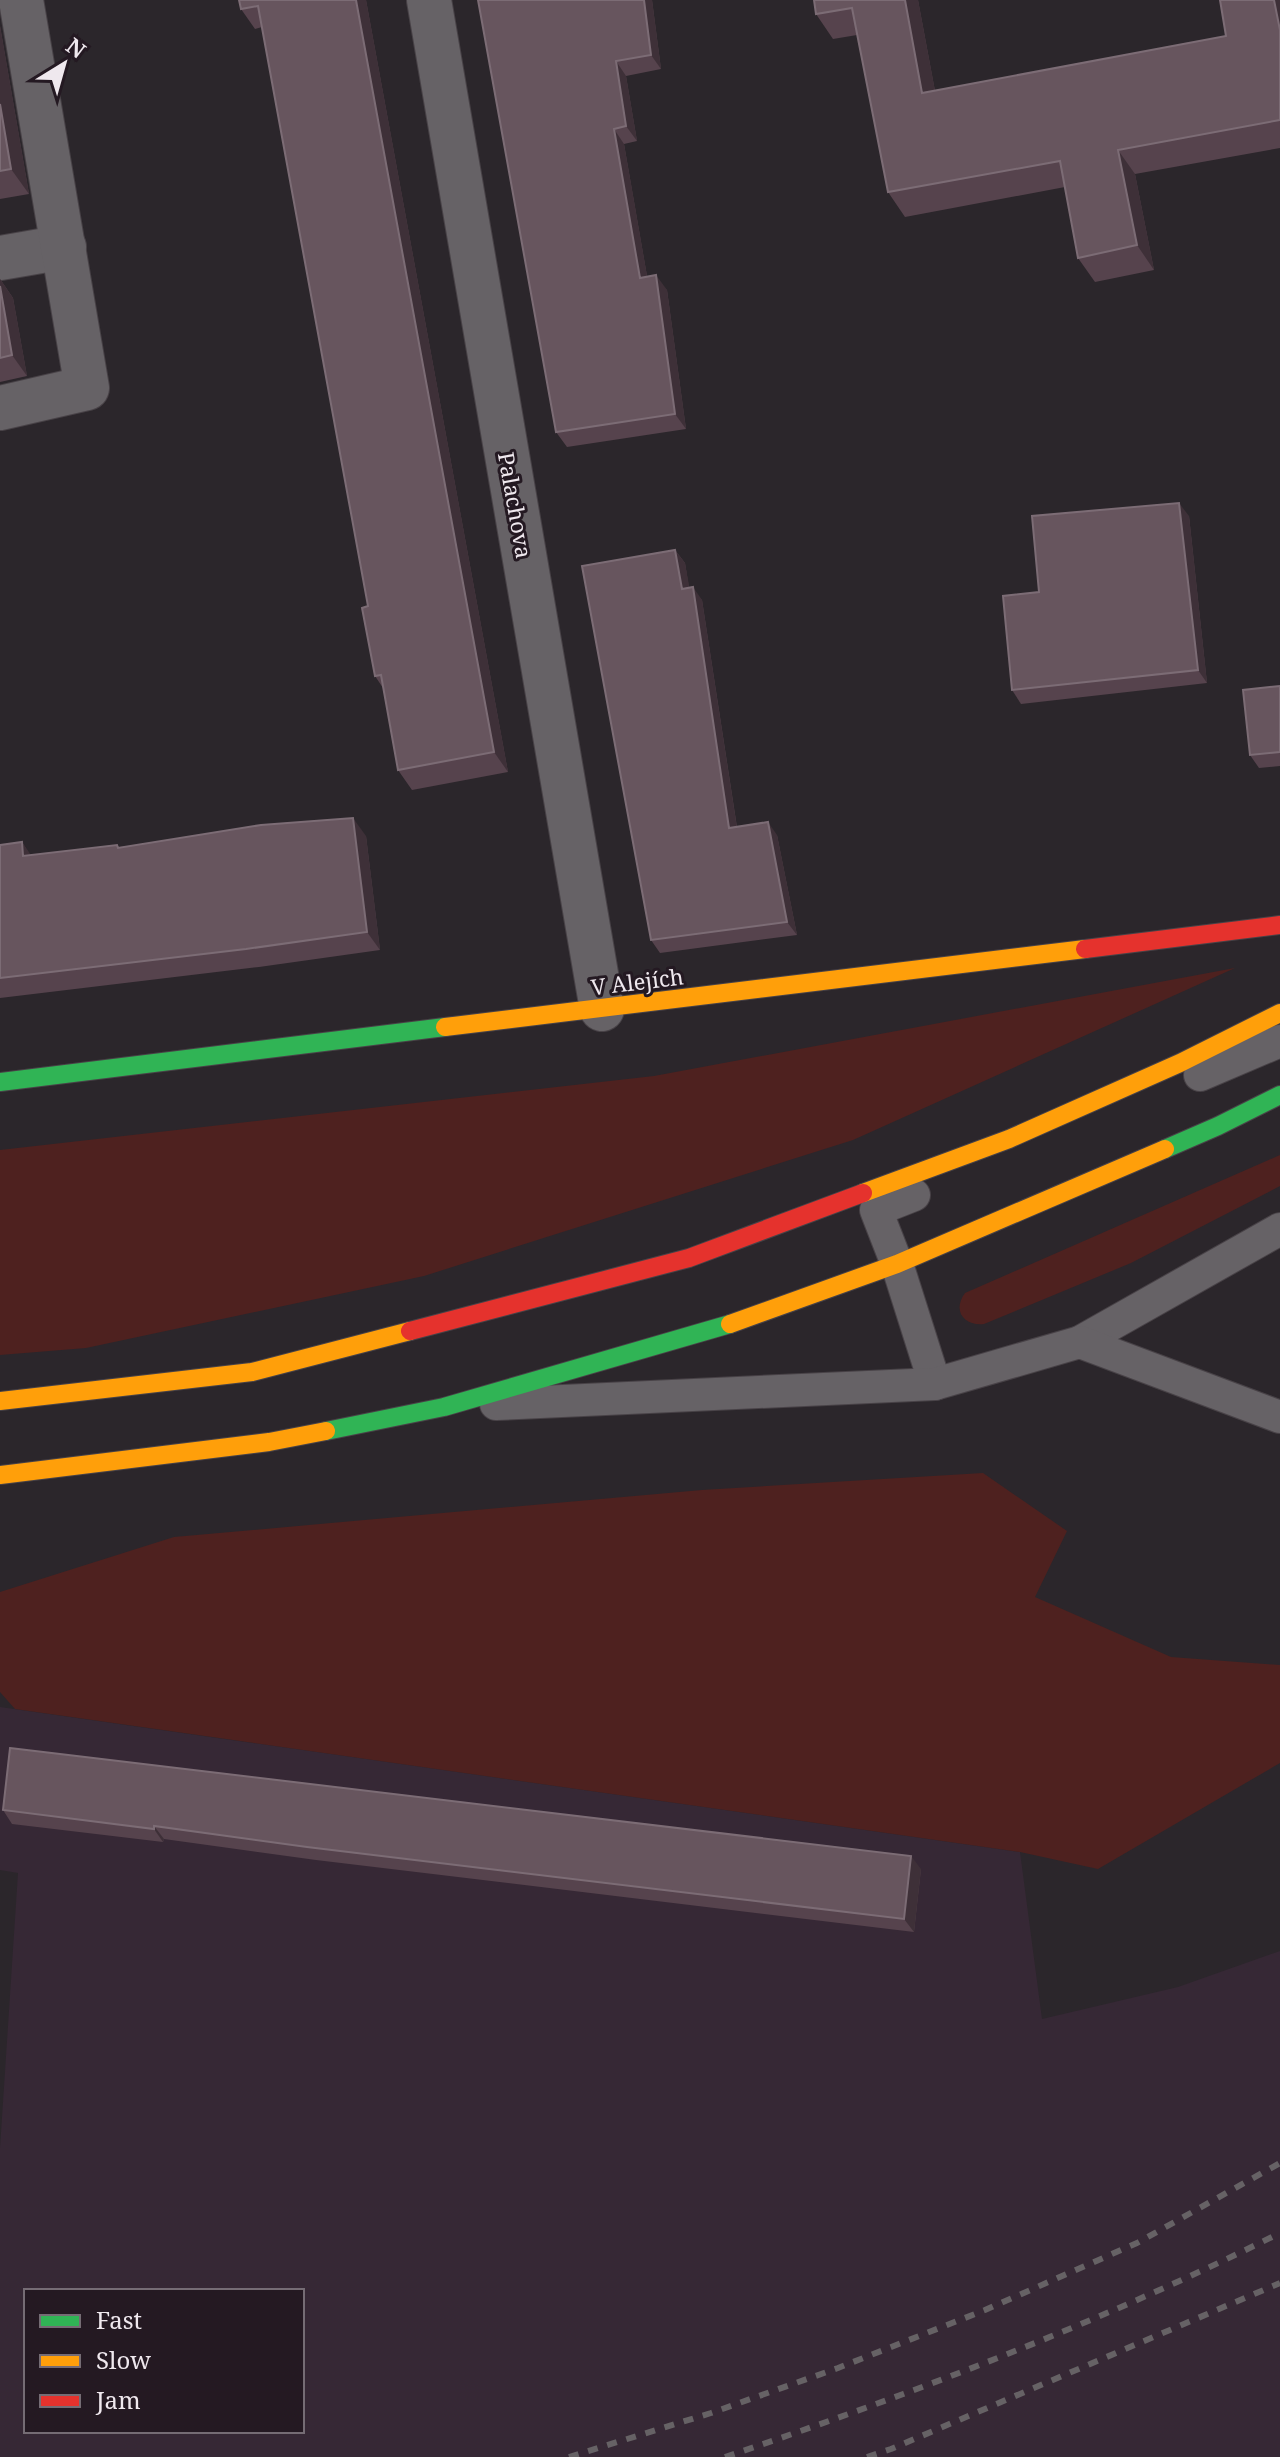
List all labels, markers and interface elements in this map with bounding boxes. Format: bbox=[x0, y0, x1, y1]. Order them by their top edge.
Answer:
north arrow bbox=[24, 24, 104, 104]
text: N bbox=[61, 30, 93, 64]
street label: Palachova bbox=[492, 449, 540, 561]
street label: V Alejích bbox=[589, 960, 685, 1002]
legend bbox=[24, 2289, 304, 2433]
text: Fast bbox=[96, 2303, 142, 2336]
text: Slow bbox=[96, 2343, 151, 2376]
text: Jam bbox=[95, 2383, 141, 2416]

